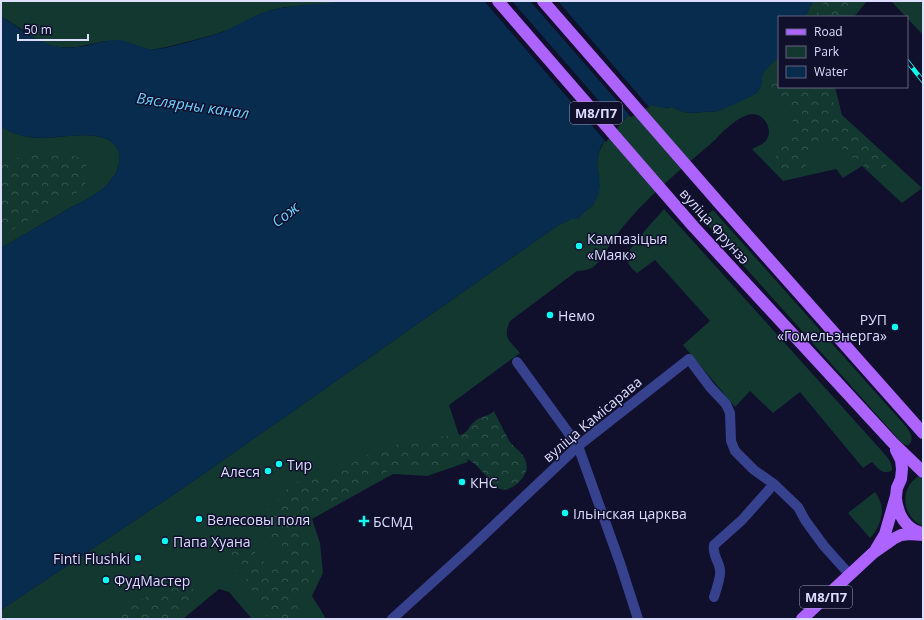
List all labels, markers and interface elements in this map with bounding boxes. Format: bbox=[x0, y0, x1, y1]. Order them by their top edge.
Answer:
scale bar bbox=[18, 16, 88, 42]
legend bbox=[778, 16, 908, 88]
text: 50 m bbox=[24, 21, 52, 38]
text: Road bbox=[814, 23, 843, 40]
text: Park bbox=[814, 43, 840, 60]
text: Water bbox=[814, 63, 848, 80]
water label: Вяслярны канал bbox=[136, 87, 250, 123]
road number: М8/П7 bbox=[570, 102, 622, 124]
street label: вуліца Фрунзэ bbox=[676, 184, 754, 268]
water label: Сож bbox=[267, 197, 303, 231]
place label: Кампазіцыя «Маяк» bbox=[587, 229, 668, 264]
marker: Кампазіцыя «Маяк» bbox=[574, 241, 584, 251]
place label: Немо bbox=[558, 306, 595, 325]
marker: Немо bbox=[545, 310, 555, 320]
place label: РУП «Гомельэнерга» bbox=[777, 310, 887, 345]
marker: РУП «Гомельэнерга» bbox=[890, 322, 900, 332]
street label: вуліца Камісарава bbox=[539, 372, 645, 466]
place label: Тир bbox=[287, 455, 312, 474]
marker: Тир bbox=[274, 459, 284, 469]
place label: Алеся bbox=[221, 462, 260, 481]
marker: Алеся bbox=[263, 466, 273, 476]
place label: КНС bbox=[470, 473, 498, 492]
marker: КНС bbox=[457, 477, 467, 487]
place label: Ільінская царква bbox=[573, 504, 687, 523]
marker: Ільінская царква bbox=[560, 508, 570, 518]
place label: Велесовы поля bbox=[207, 510, 310, 529]
place label: БСМД bbox=[373, 512, 413, 531]
marker: Велесовы поля bbox=[194, 514, 204, 524]
marker: БСМД bbox=[358, 515, 370, 527]
place label: Папа Хуана bbox=[173, 532, 251, 551]
marker: Папа Хуана bbox=[160, 536, 170, 546]
place label: Finti Flushki bbox=[53, 549, 130, 568]
marker: Finti Flushki bbox=[133, 553, 143, 563]
place label: ФудМастер bbox=[114, 571, 190, 590]
marker: ФудМастер bbox=[101, 575, 111, 585]
road number: М8/П7 bbox=[800, 586, 852, 608]

